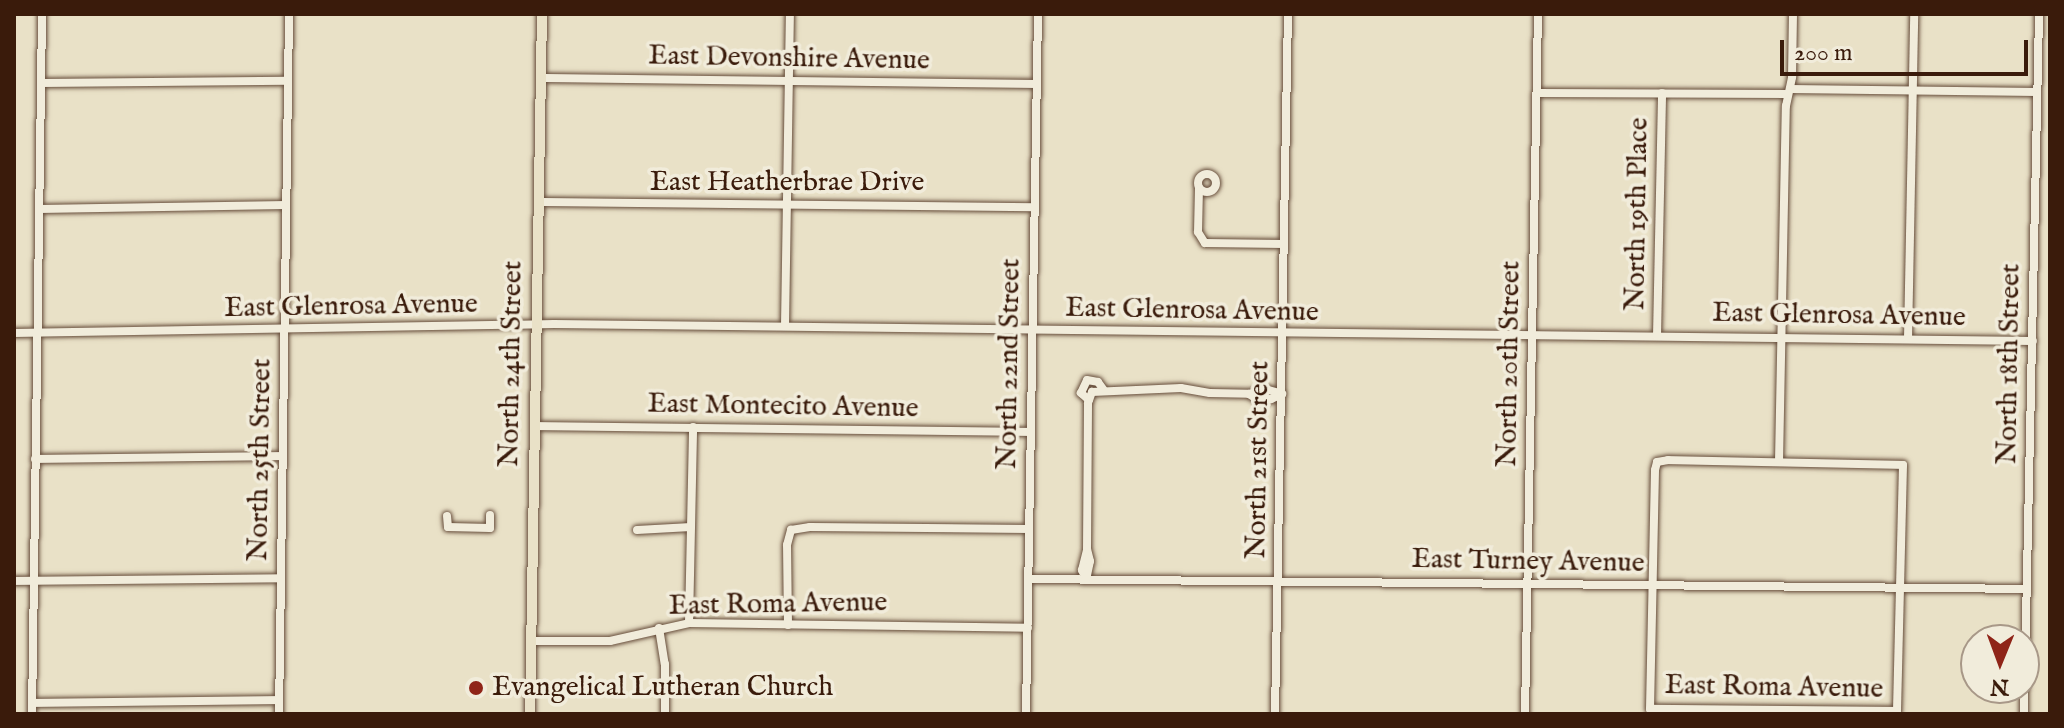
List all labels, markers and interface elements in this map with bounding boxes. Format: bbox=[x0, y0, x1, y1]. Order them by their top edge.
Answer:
scale bar bbox=[1784, 24, 2032, 74]
text: 200 m bbox=[1794, 38, 1853, 69]
street label: East Devonshire Avenue bbox=[648, 40, 930, 78]
street label: North 19th Place bbox=[1620, 117, 1656, 311]
street label: East Heatherbrae Drive bbox=[650, 166, 924, 200]
street label: North 22nd Street bbox=[991, 258, 1029, 470]
street label: North 24th Street bbox=[493, 261, 531, 467]
street label: North 20th Street bbox=[1491, 261, 1529, 467]
street label: North 18th Street bbox=[1991, 263, 2029, 465]
street label: East Glenrosa Avenue bbox=[224, 288, 478, 326]
street label: East Glenrosa Avenue bbox=[1065, 292, 1319, 330]
street label: East Glenrosa Avenue bbox=[1712, 297, 1966, 335]
street label: North 25th Street bbox=[242, 358, 280, 562]
street label: North 21st Street bbox=[1240, 361, 1278, 559]
street label: East Montecito Avenue bbox=[647, 388, 919, 426]
street label: East Turney Avenue bbox=[1411, 543, 1645, 581]
street label: East Roma Avenue bbox=[668, 586, 888, 624]
north arrow bbox=[1960, 624, 2040, 704]
street label: East Roma Avenue bbox=[1664, 669, 1884, 707]
place label: Evangelical Lutheran Church bbox=[492, 671, 833, 705]
text: N bbox=[1990, 672, 2009, 700]
marker: Evangelical Lutheran Church bbox=[467, 679, 485, 697]

